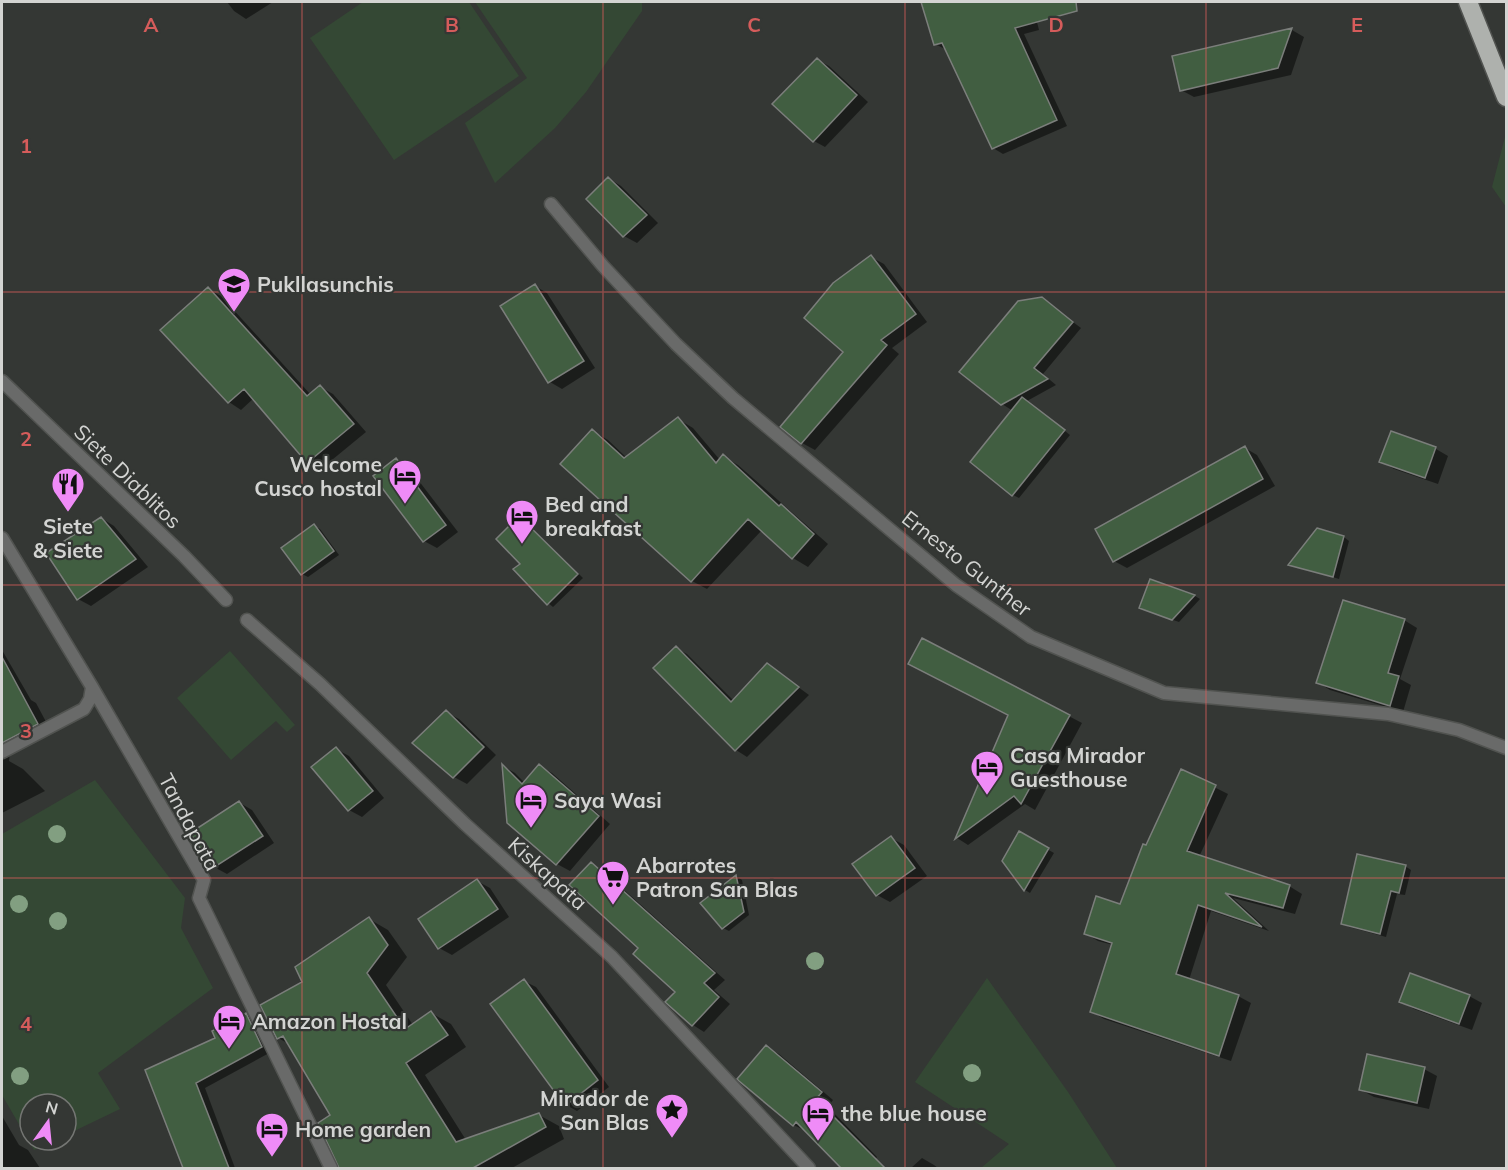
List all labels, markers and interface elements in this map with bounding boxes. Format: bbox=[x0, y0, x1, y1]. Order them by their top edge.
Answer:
text: A bbox=[144, 12, 159, 37]
text: B bbox=[445, 12, 459, 37]
text: C bbox=[747, 12, 761, 37]
text: D bbox=[1048, 12, 1064, 37]
text: E bbox=[1351, 12, 1363, 37]
text: 1 bbox=[20, 133, 32, 158]
school or university icon: Pukllasunchis bbox=[216, 266, 252, 313]
place label: Pukllasunchis bbox=[257, 271, 394, 297]
street label: Siete Diablitos bbox=[69, 418, 187, 534]
text: 2 bbox=[20, 426, 32, 451]
place label: Welcome Cusco hostal bbox=[254, 451, 382, 501]
hotel icon: Welcome Cusco hostal bbox=[387, 458, 423, 505]
restaurant icon: Siete & Siete bbox=[50, 466, 86, 513]
place label: Bed and breakfast bbox=[545, 491, 641, 541]
hotel icon: Bed and breakfast bbox=[504, 498, 540, 545]
street label: Ernesto Gunther bbox=[897, 504, 1037, 622]
place label: Siete & Siete bbox=[33, 513, 103, 563]
text: 3 bbox=[20, 718, 32, 743]
place label: Casa Mirador Guesthouse bbox=[1010, 742, 1146, 792]
hotel icon: Casa Mirador Guesthouse bbox=[969, 749, 1005, 796]
street label: Tandapata bbox=[154, 769, 226, 875]
hotel icon: Saya Wasi bbox=[513, 782, 549, 829]
place label: Saya Wasi bbox=[554, 787, 662, 813]
street label: Kiskapata bbox=[503, 831, 593, 915]
place label: Abarrotes Patron San Blas bbox=[636, 852, 798, 902]
supermarket icon: Abarrotes Patron San Blas bbox=[595, 859, 631, 906]
hotel icon: Amazon Hostal bbox=[211, 1003, 247, 1050]
place label: Amazon Hostal bbox=[252, 1008, 407, 1034]
text: 4 bbox=[20, 1011, 32, 1036]
place label: Mirador de San Blas bbox=[540, 1085, 649, 1135]
north arrow bbox=[18, 1092, 78, 1152]
place icon: Mirador de San Blas bbox=[654, 1092, 690, 1139]
hotel icon: the blue house bbox=[800, 1095, 836, 1142]
text: N bbox=[43, 1096, 60, 1119]
place label: the blue house bbox=[841, 1100, 987, 1126]
hotel icon: Home garden bbox=[254, 1111, 290, 1158]
place label: Home garden bbox=[295, 1116, 431, 1142]

